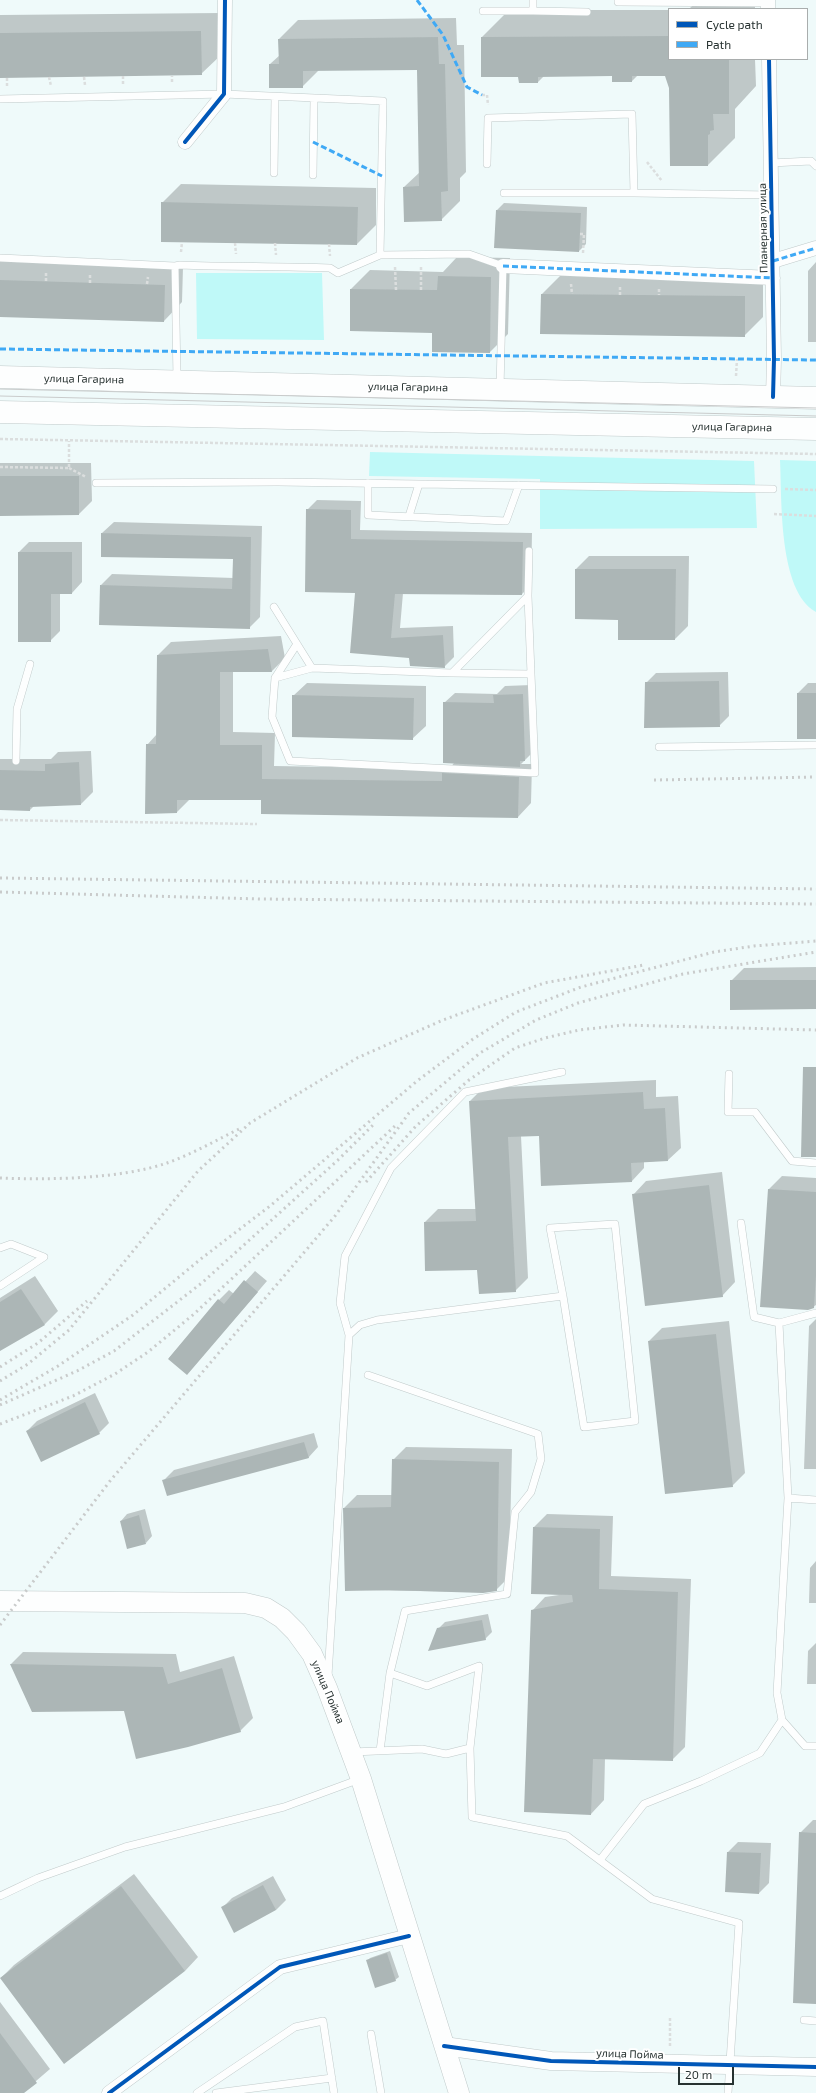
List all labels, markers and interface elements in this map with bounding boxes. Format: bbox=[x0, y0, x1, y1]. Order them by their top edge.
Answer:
legend bbox=[668, 8, 808, 60]
text: Cycle path bbox=[706, 17, 763, 31]
text: Path bbox=[706, 37, 731, 51]
street label: Планерная улица bbox=[756, 183, 770, 273]
street label: улица Гагарина bbox=[44, 372, 124, 386]
street label: улица Гагарина bbox=[368, 380, 448, 394]
street label: улица Гагарина bbox=[692, 420, 772, 434]
street label: улица Пойма bbox=[309, 1658, 347, 1726]
street label: улица Пойма bbox=[596, 2046, 664, 2062]
scale bar bbox=[680, 2059, 736, 2085]
text: 20 m bbox=[685, 2067, 712, 2081]

